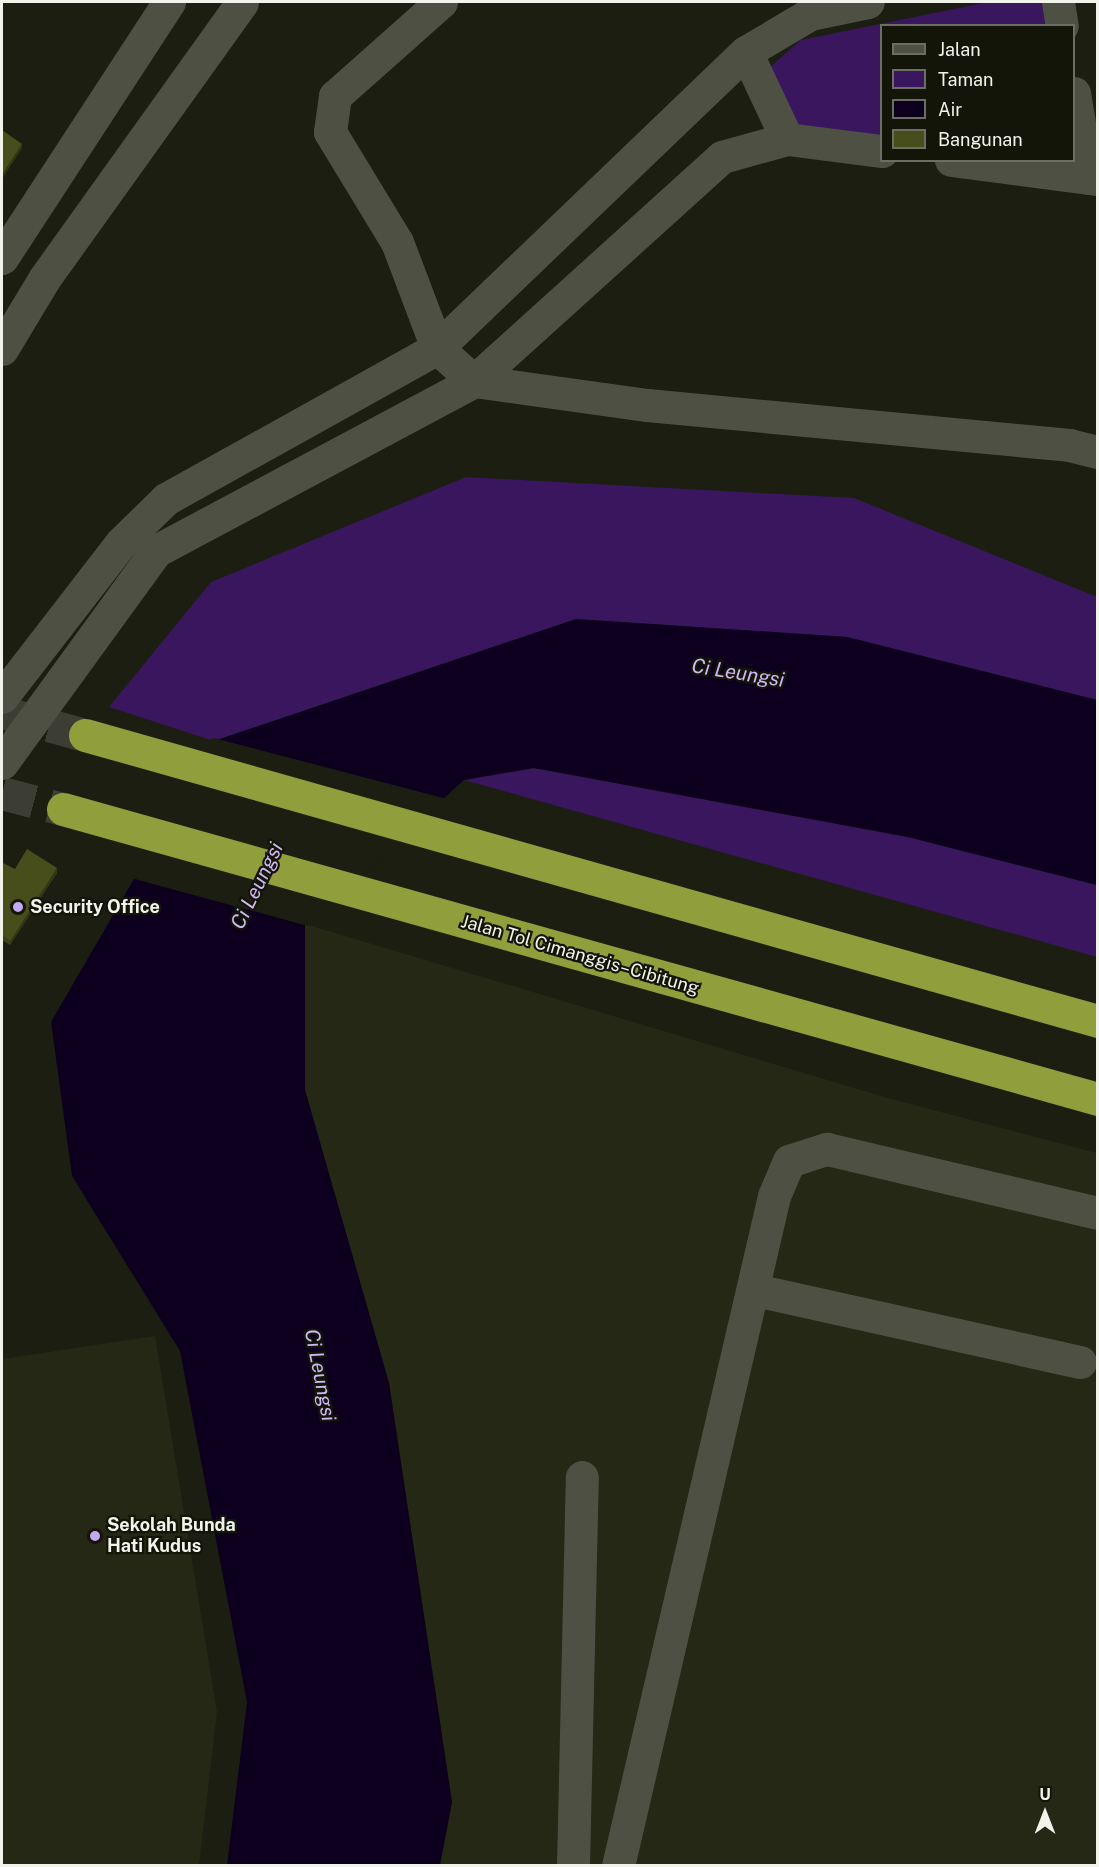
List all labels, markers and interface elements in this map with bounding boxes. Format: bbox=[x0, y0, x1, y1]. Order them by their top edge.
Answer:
legend bbox=[880, 24, 1075, 162]
text: Jalan bbox=[938, 39, 981, 60]
text: Taman bbox=[938, 69, 993, 90]
text: Air bbox=[938, 99, 962, 120]
text: Bangunan bbox=[938, 129, 1023, 150]
water label: Ci Leungsi bbox=[690, 654, 786, 692]
water label: Ci Leungsi bbox=[226, 839, 288, 933]
place label: Security Office bbox=[30, 896, 160, 918]
marker: Security Office bbox=[11, 900, 25, 914]
street label: Jalan Tol Cimanggis–Cibitung bbox=[458, 911, 702, 999]
water label: Ci Leungsi bbox=[299, 1327, 341, 1423]
place label: Sekolah Bunda Hati Kudus bbox=[107, 1515, 236, 1558]
marker: Sekolah Bunda Hati Kudus bbox=[88, 1529, 102, 1543]
north arrow bbox=[1015, 1783, 1075, 1843]
text: U bbox=[1039, 1785, 1051, 1804]

